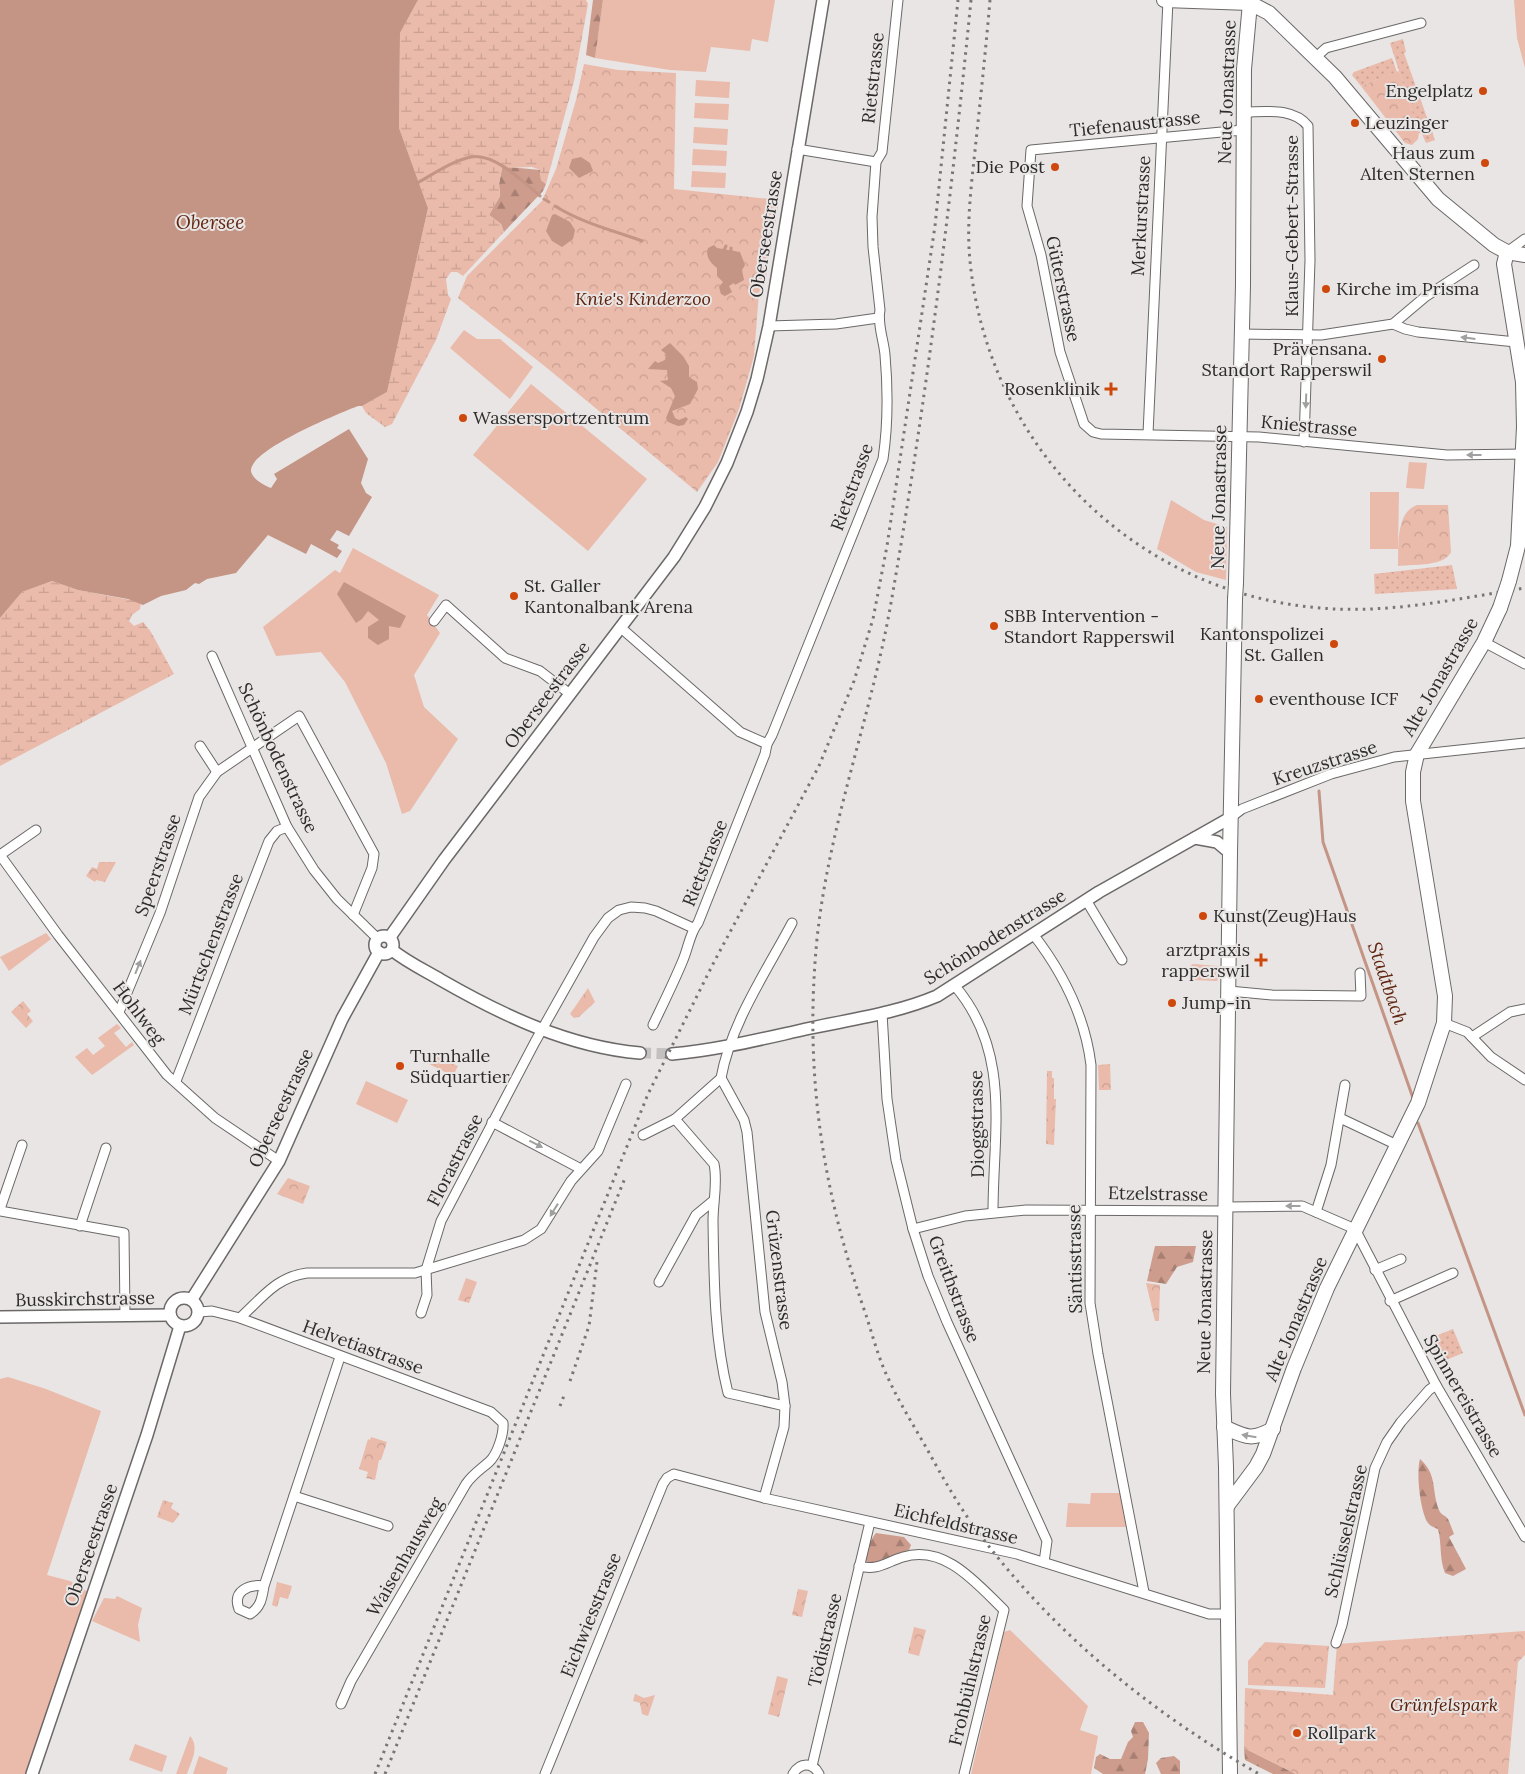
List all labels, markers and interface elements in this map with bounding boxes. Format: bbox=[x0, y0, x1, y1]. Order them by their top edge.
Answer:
street label: Neue Jonastrasse bbox=[1212, 19, 1241, 165]
street label: Rietstrasse bbox=[856, 31, 889, 125]
place label: Engelplatz bbox=[1385, 79, 1473, 102]
marker: Engelplatz bbox=[1477, 85, 1489, 97]
street label: Tiefenaustrasse bbox=[1068, 105, 1202, 142]
place label: Leuzinger bbox=[1365, 111, 1449, 134]
marker: Leuzinger bbox=[1349, 117, 1361, 129]
street label: Klaus-Gebert-Strasse bbox=[1280, 135, 1303, 317]
place label: Haus zum Alten Sternen bbox=[1359, 141, 1475, 185]
place label: Die Post bbox=[975, 155, 1045, 178]
street label: Merkurstrasse bbox=[1126, 155, 1155, 277]
marker: Haus zum Alten Sternen bbox=[1479, 157, 1491, 169]
marker: Die Post bbox=[1049, 161, 1061, 173]
street label: Oberseestrasse bbox=[744, 168, 787, 299]
water label: Obersee bbox=[176, 210, 244, 234]
street label: Güterstrasse bbox=[1041, 234, 1086, 344]
place label: Kirche im Prisma bbox=[1336, 277, 1479, 300]
marker: Kirche im Prisma bbox=[1320, 283, 1332, 295]
park label: Knie's Kinderzoo bbox=[575, 287, 711, 310]
one-way arrow bbox=[1459, 334, 1475, 342]
place label: Prävensana. Standort Rapperswil bbox=[1201, 337, 1372, 381]
marker: Prävensana. Standort Rapperswil bbox=[1376, 353, 1388, 365]
place label: Rosenklinik bbox=[1004, 377, 1100, 400]
marker: Rosenklinik bbox=[1104, 382, 1118, 396]
one-way arrow bbox=[1302, 393, 1310, 409]
place label: Wassersportzentrum bbox=[473, 406, 649, 429]
street label: Kniestrasse bbox=[1260, 410, 1358, 441]
marker: Wassersportzentrum bbox=[457, 412, 469, 424]
street label: Neue Jonastrasse bbox=[1206, 424, 1231, 569]
street label: Rietstrasse bbox=[825, 440, 878, 534]
one-way arrow bbox=[1466, 451, 1482, 459]
place label: St. Galler Kantonalbank Arena bbox=[524, 574, 693, 618]
marker: St. Galler Kantonalbank Arena bbox=[508, 590, 520, 602]
place label: SBB Intervention - Standort Rapperswil bbox=[1004, 604, 1175, 648]
street label: Alte Jonastrasse bbox=[1396, 613, 1483, 741]
marker: SBB Intervention - Standort Rapperswil bbox=[988, 620, 1000, 632]
place label: Kantonspolizei St. Gallen bbox=[1200, 622, 1324, 666]
street label: Oberseestrasse bbox=[499, 636, 595, 753]
marker: Kantonspolizei St. Gallen bbox=[1328, 638, 1340, 650]
street label: Schönbodenstrasse bbox=[234, 679, 323, 837]
place label: eventhouse ICF bbox=[1269, 687, 1398, 710]
marker: eventhouse ICF bbox=[1253, 693, 1265, 705]
street label: Kreuzstrasse bbox=[1270, 735, 1380, 790]
street label: Speerstrasse bbox=[129, 810, 186, 919]
street label: Rietstrasse bbox=[677, 816, 732, 910]
street label: Mürtschenstrasse bbox=[173, 869, 248, 1018]
street label: Schönbodenstrasse bbox=[919, 883, 1070, 990]
place label: Kunst(Zeug)Haus bbox=[1213, 904, 1357, 927]
marker: Kunst(Zeug)Haus bbox=[1197, 910, 1209, 922]
place label: arztpraxis rapperswil bbox=[1161, 938, 1250, 982]
water label: Stadtbach bbox=[1363, 939, 1413, 1027]
marker: arztpraxis rapperswil bbox=[1254, 953, 1268, 967]
one-way arrow bbox=[134, 959, 142, 974]
street label: Hohlweg bbox=[108, 976, 171, 1050]
place label: Jump-in bbox=[1181, 991, 1251, 1014]
marker: Jump-in bbox=[1166, 997, 1178, 1009]
street label: Oberseestrasse bbox=[243, 1044, 318, 1171]
place label: Turnhalle Südquartier bbox=[410, 1044, 510, 1088]
marker: Turnhalle Südquartier bbox=[394, 1060, 406, 1072]
street label: Dioggstrasse bbox=[964, 1070, 989, 1178]
street label: Florastrasse bbox=[421, 1109, 488, 1210]
one-way arrow bbox=[529, 1140, 543, 1148]
street label: Etzelstrasse bbox=[1108, 1181, 1209, 1206]
one-way arrow bbox=[1285, 1202, 1301, 1210]
one-way arrow bbox=[549, 1203, 559, 1216]
street label: Säntisstrasse bbox=[1062, 1204, 1087, 1314]
street label: Grüzenstrasse bbox=[761, 1209, 798, 1331]
street label: Neue Jonastrasse bbox=[1192, 1229, 1217, 1374]
street label: Greithstrasse bbox=[923, 1232, 986, 1346]
street label: Alte Jonastrasse bbox=[1258, 1253, 1332, 1386]
street label: Busskirchstrasse bbox=[15, 1286, 155, 1311]
street label: Helvetiastrasse bbox=[300, 1314, 427, 1379]
street label: Spinnereistrasse bbox=[1419, 1330, 1508, 1462]
one-way arrow bbox=[1240, 1432, 1256, 1440]
street label: Schlüsselstrasse bbox=[1319, 1462, 1372, 1600]
street label: Oberseestrasse bbox=[59, 1480, 122, 1609]
street label: Waisenhausweg bbox=[361, 1492, 448, 1620]
street label: Eichfeldstrasse bbox=[892, 1498, 1021, 1549]
street label: Eichwiesstrasse bbox=[555, 1549, 626, 1681]
street label: Tödistrasse bbox=[803, 1590, 847, 1689]
street label: Frohbühlstrasse bbox=[943, 1612, 996, 1748]
park label: Grünfelspark bbox=[1390, 1693, 1498, 1716]
place label: Rollpark bbox=[1307, 1721, 1376, 1744]
marker: Rollpark bbox=[1291, 1727, 1303, 1739]

